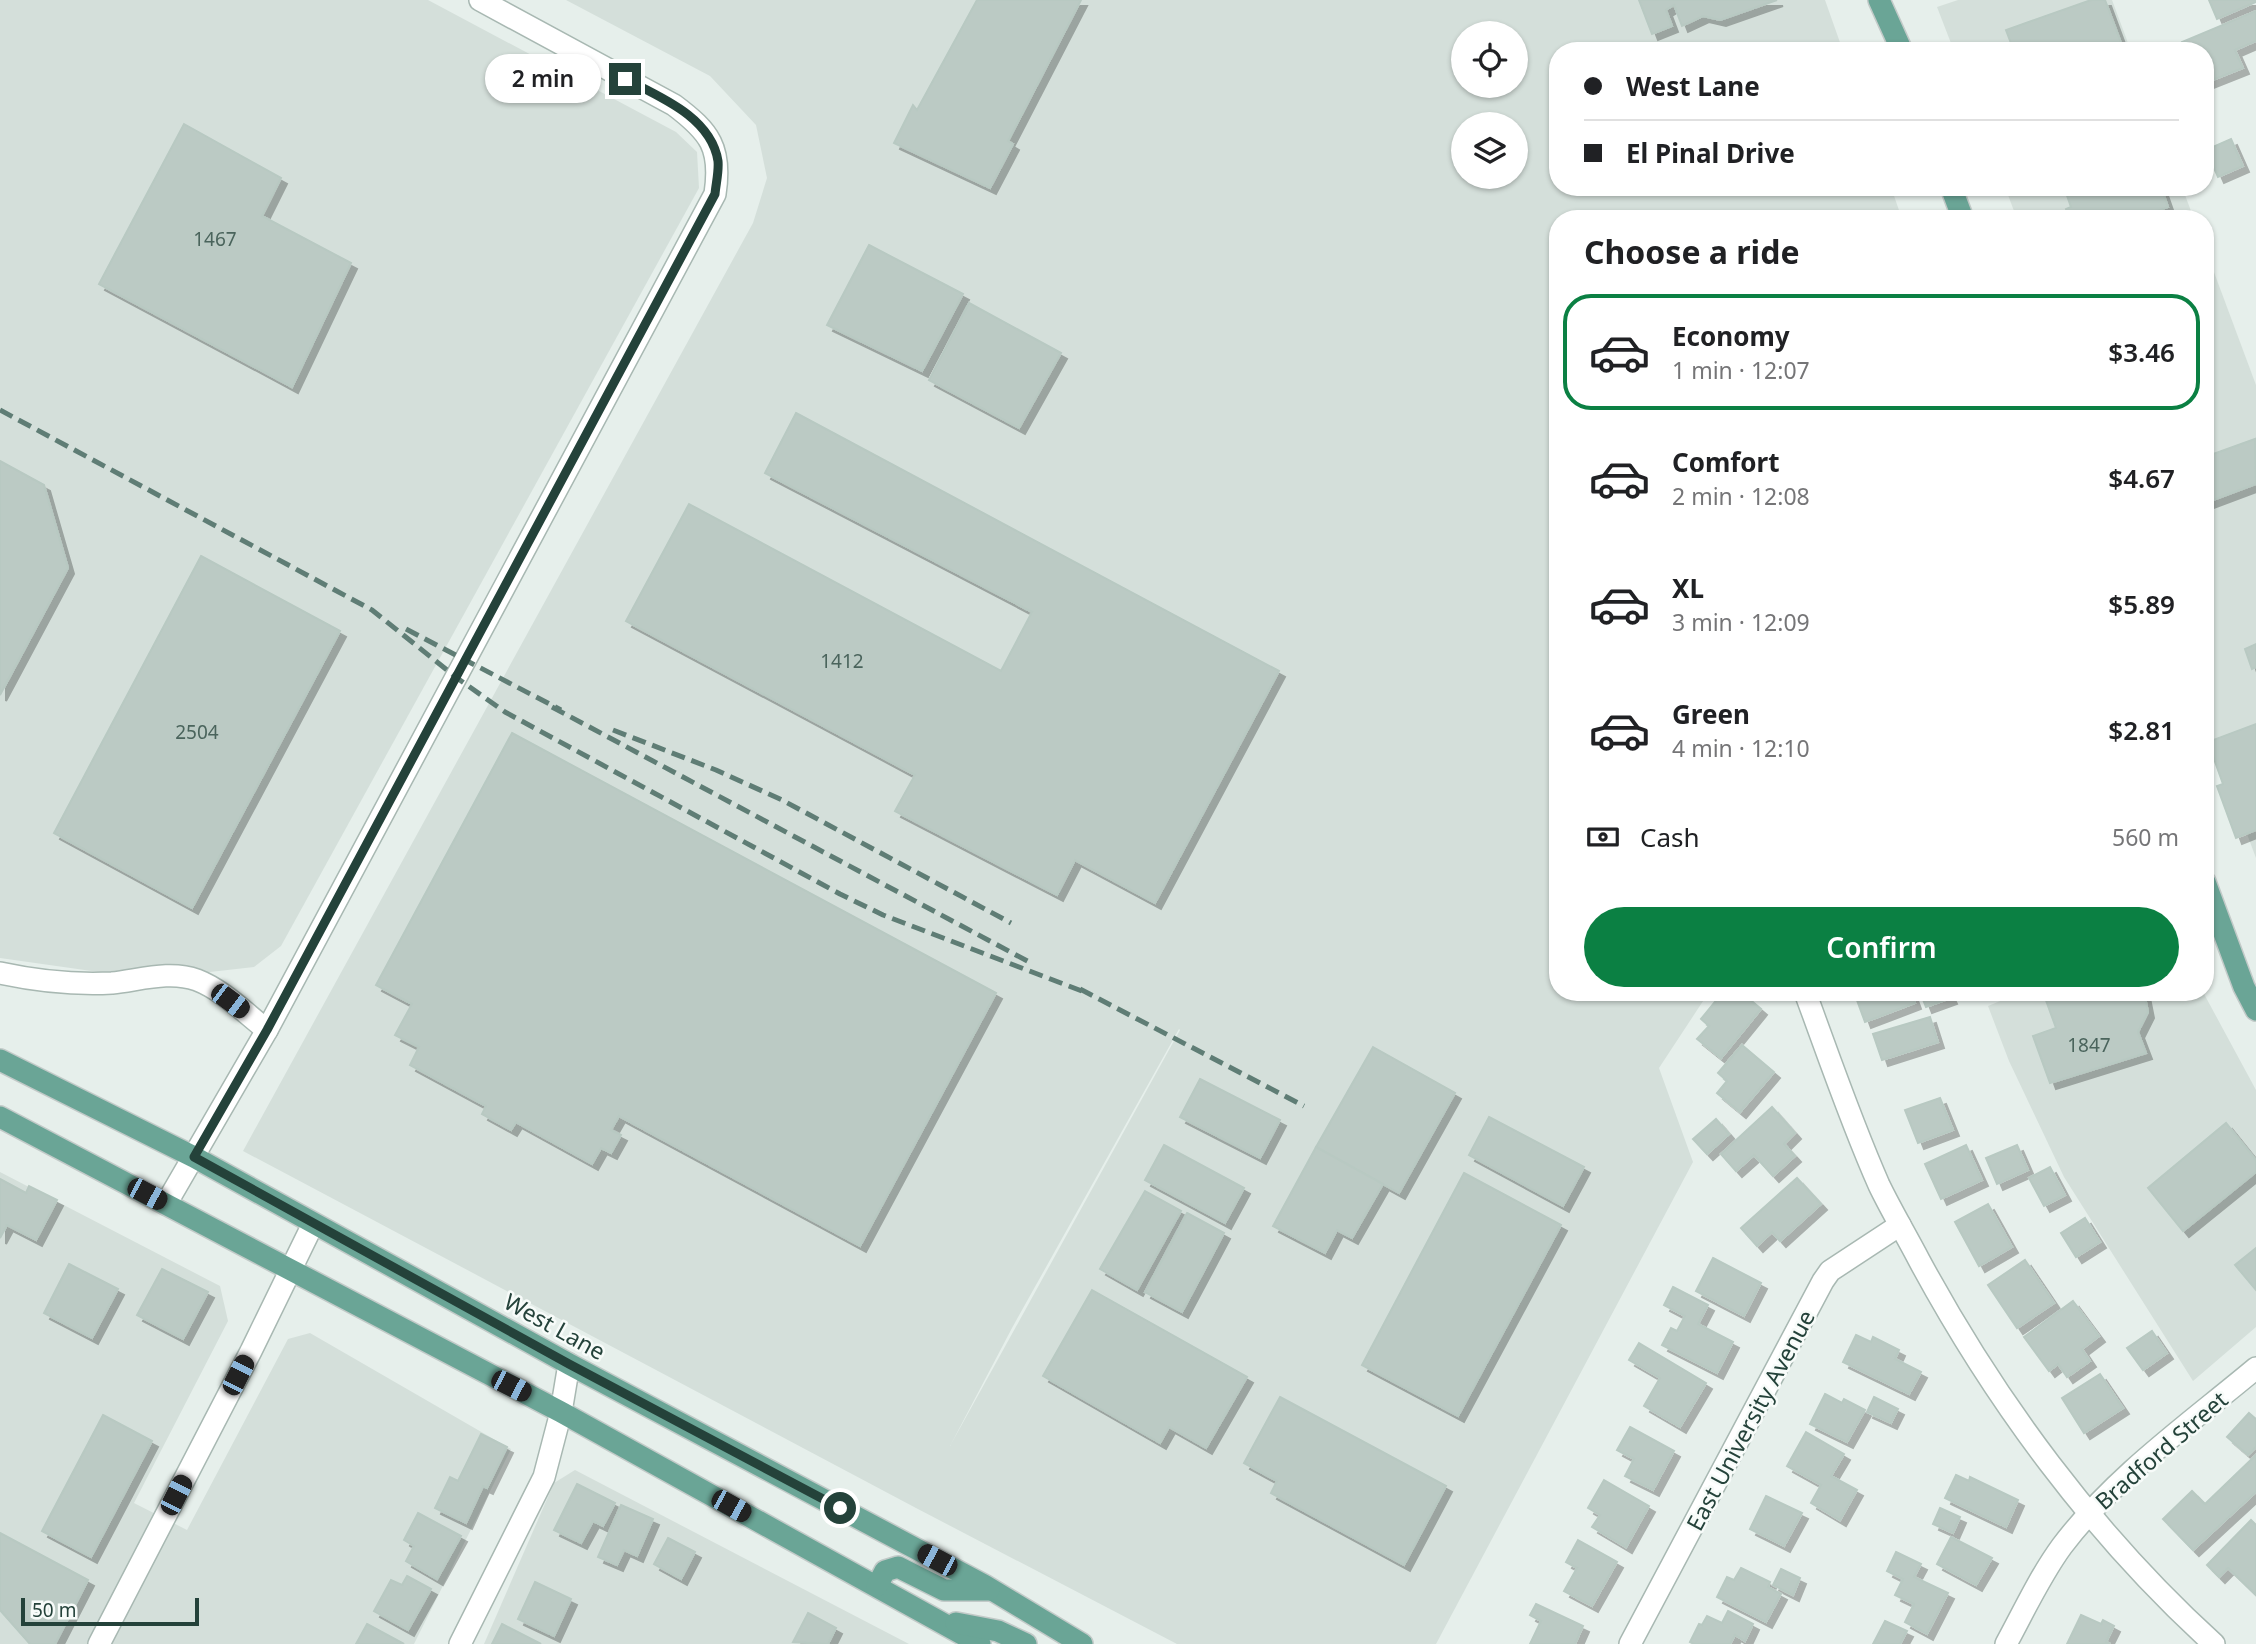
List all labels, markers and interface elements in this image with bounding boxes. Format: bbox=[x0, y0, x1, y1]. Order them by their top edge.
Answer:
map controls bbox=[1451, 21, 1528, 189]
button: locate bbox=[1451, 21, 1528, 98]
callout: 2 min bbox=[485, 55, 600, 104]
text: 2 min bbox=[512, 62, 574, 94]
route end bbox=[609, 63, 641, 95]
text: West Lane bbox=[1626, 68, 1760, 104]
button: layers bbox=[1451, 112, 1528, 189]
text: El Pinal Drive bbox=[1626, 135, 1795, 171]
house number: 1467 bbox=[193, 226, 237, 252]
text: Choose a ride bbox=[1584, 230, 1800, 273]
text: Economy bbox=[1672, 318, 1790, 354]
icon: car bbox=[1588, 321, 1651, 384]
text: $3.46 bbox=[2108, 334, 2175, 370]
text: 1 min · 12:07 bbox=[1672, 354, 1810, 386]
text: Comfort bbox=[1672, 444, 1780, 480]
icon: car bbox=[1588, 447, 1651, 510]
text: $4.67 bbox=[2108, 460, 2175, 496]
text: 2 min · 12:08 bbox=[1672, 480, 1810, 512]
text: XL bbox=[1672, 570, 1704, 606]
icon: car bbox=[1588, 573, 1651, 636]
text: $5.89 bbox=[2108, 586, 2175, 622]
text: 3 min · 12:09 bbox=[1672, 606, 1810, 638]
house number: 1412 bbox=[820, 648, 864, 674]
text: Green bbox=[1672, 696, 1750, 732]
icon: car bbox=[1588, 699, 1651, 762]
text: $2.81 bbox=[2108, 712, 2175, 748]
house number: 2504 bbox=[175, 719, 219, 745]
text: 4 min · 12:10 bbox=[1672, 732, 1810, 764]
icon: cash bbox=[1584, 818, 1622, 856]
text: Cash bbox=[1640, 819, 1700, 855]
text: 560 m bbox=[2112, 821, 2179, 853]
button: Confirm bbox=[1584, 907, 2179, 987]
car bbox=[207, 980, 254, 1022]
house number: 1847 bbox=[2067, 1032, 2111, 1058]
car bbox=[124, 1175, 171, 1213]
street label: West Lane bbox=[499, 1285, 611, 1367]
street label: East University Avenue bbox=[1678, 1304, 1822, 1536]
car bbox=[220, 1352, 257, 1398]
car bbox=[488, 1367, 535, 1405]
street label: Bradford Street bbox=[2088, 1383, 2234, 1517]
car bbox=[158, 1472, 195, 1518]
car bbox=[708, 1487, 755, 1525]
route start bbox=[824, 1492, 856, 1524]
car bbox=[914, 1541, 961, 1579]
scale bar bbox=[21, 1595, 200, 1627]
text: 50 m bbox=[32, 1597, 76, 1623]

